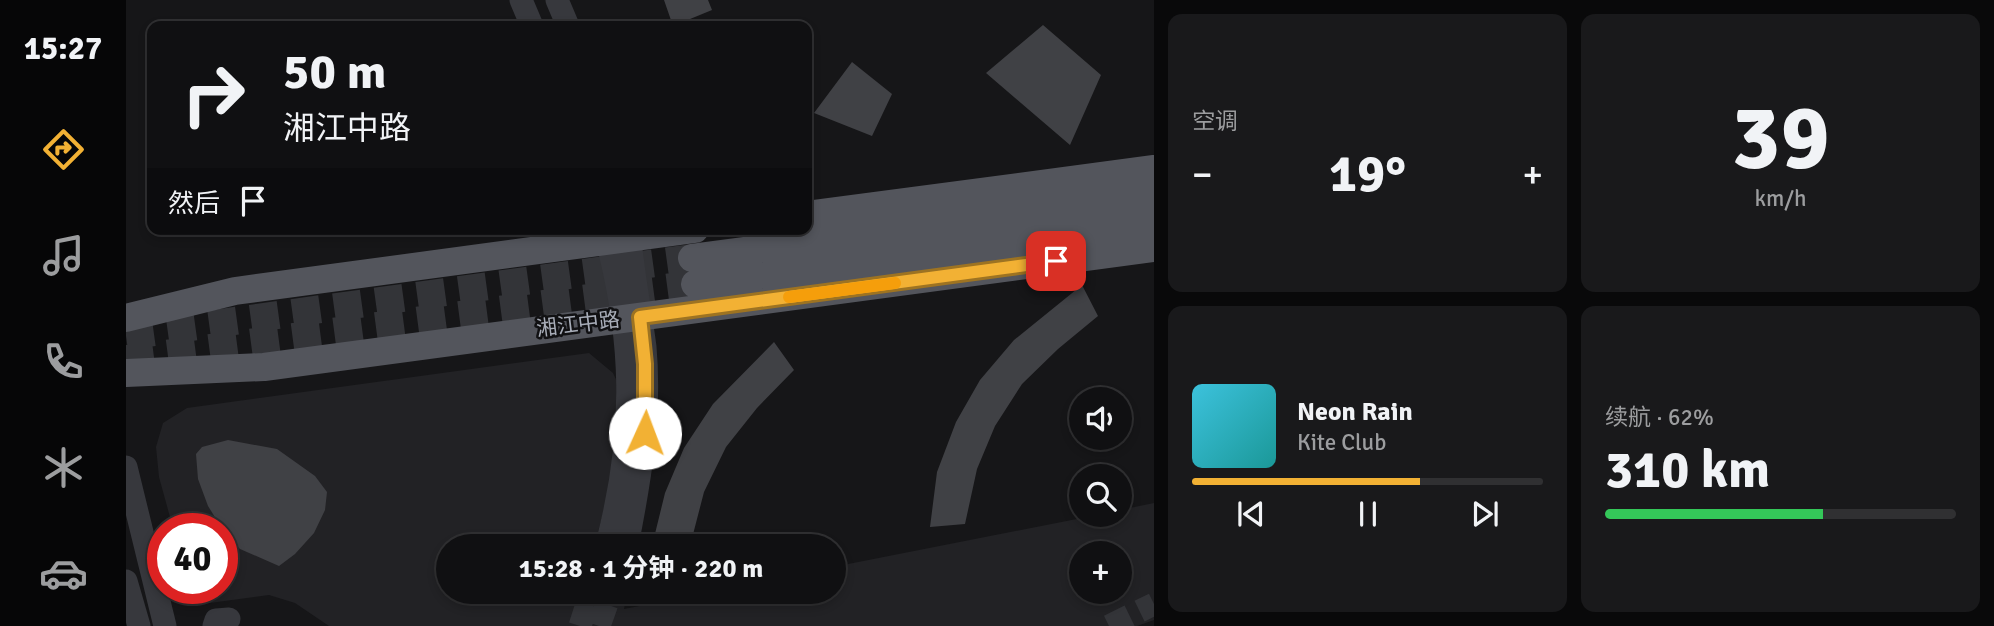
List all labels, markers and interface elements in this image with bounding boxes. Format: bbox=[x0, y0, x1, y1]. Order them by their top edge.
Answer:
text: 15:27 bbox=[24, 29, 102, 68]
text: 50 m bbox=[283, 42, 386, 102]
icon: right bbox=[168, 49, 259, 140]
text: 39 bbox=[1731, 82, 1830, 195]
text: 空调 bbox=[1192, 107, 1238, 136]
text: 湘江中路 bbox=[283, 109, 411, 148]
icon: directions bbox=[39, 125, 88, 174]
text: 19° bbox=[1329, 142, 1406, 206]
text: − bbox=[1192, 151, 1213, 198]
text: + bbox=[1522, 151, 1543, 198]
icon: arrive bbox=[234, 182, 272, 220]
text: km/h bbox=[1754, 184, 1807, 213]
text: 然后 bbox=[168, 188, 220, 220]
icon: music bbox=[39, 231, 88, 280]
pin bbox=[1026, 231, 1086, 291]
icon: arrive bbox=[1037, 242, 1075, 280]
street label: 湘江中路 bbox=[535, 306, 621, 342]
icon: phone bbox=[39, 337, 88, 386]
map controls bbox=[1069, 387, 1132, 604]
button: sound bbox=[1069, 387, 1132, 450]
position arrow bbox=[608, 396, 682, 470]
text: Neon Rain bbox=[1297, 396, 1413, 428]
text: 续航 · 62% bbox=[1605, 403, 1714, 432]
text: Kite Club bbox=[1297, 428, 1386, 457]
text: 310 km bbox=[1605, 438, 1770, 502]
icon: climate bbox=[39, 443, 88, 492]
button: search bbox=[1069, 464, 1132, 527]
icon: previous bbox=[1232, 495, 1270, 533]
icon: pause bbox=[1349, 495, 1387, 533]
icon: next bbox=[1466, 495, 1504, 533]
speed limit sign: 40 bbox=[147, 513, 238, 604]
button: + bbox=[1069, 541, 1132, 604]
icon: car bbox=[39, 549, 88, 598]
text: 15:28 · 1 分钟 · 220 m bbox=[519, 553, 763, 585]

